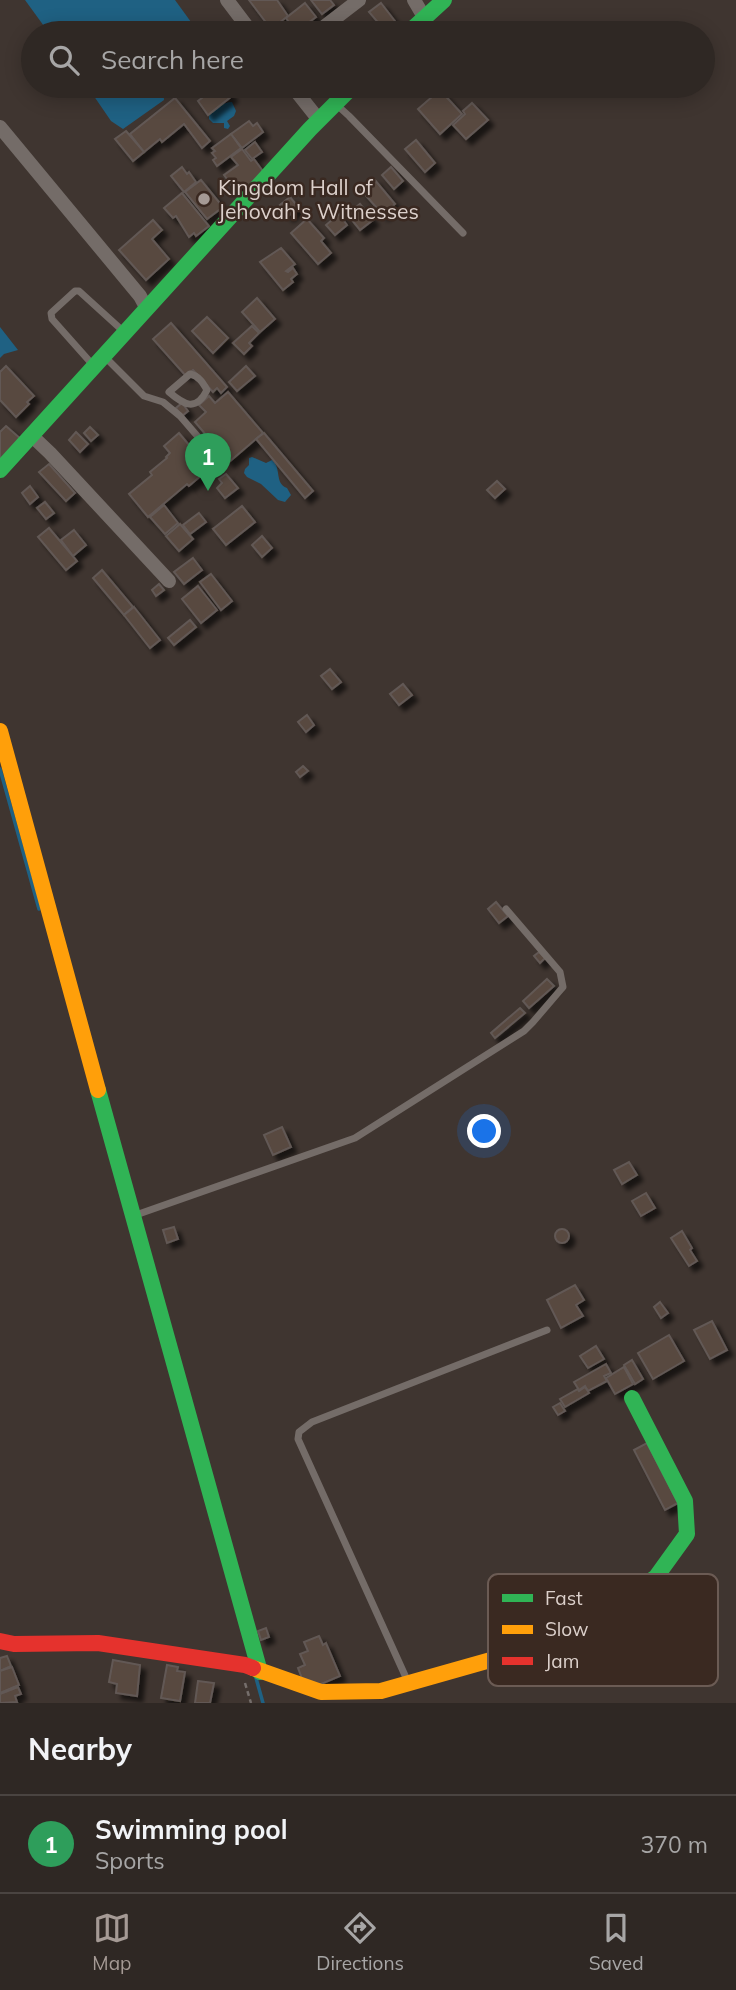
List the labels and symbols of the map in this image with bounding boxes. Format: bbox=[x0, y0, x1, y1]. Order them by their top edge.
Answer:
place label: Kingdom Hall of Jehovah's Witnesses bbox=[218, 174, 419, 224]
marker: Kingdom Hall of Jehovah's Witnesses bbox=[196, 191, 212, 207]
pin: 1 bbox=[185, 433, 231, 491]
your location bbox=[467, 1114, 501, 1148]
legend bbox=[488, 1574, 718, 1686]
text: Fast bbox=[545, 1586, 583, 1610]
text: Slow bbox=[545, 1617, 589, 1641]
text: Jam bbox=[545, 1649, 579, 1673]

